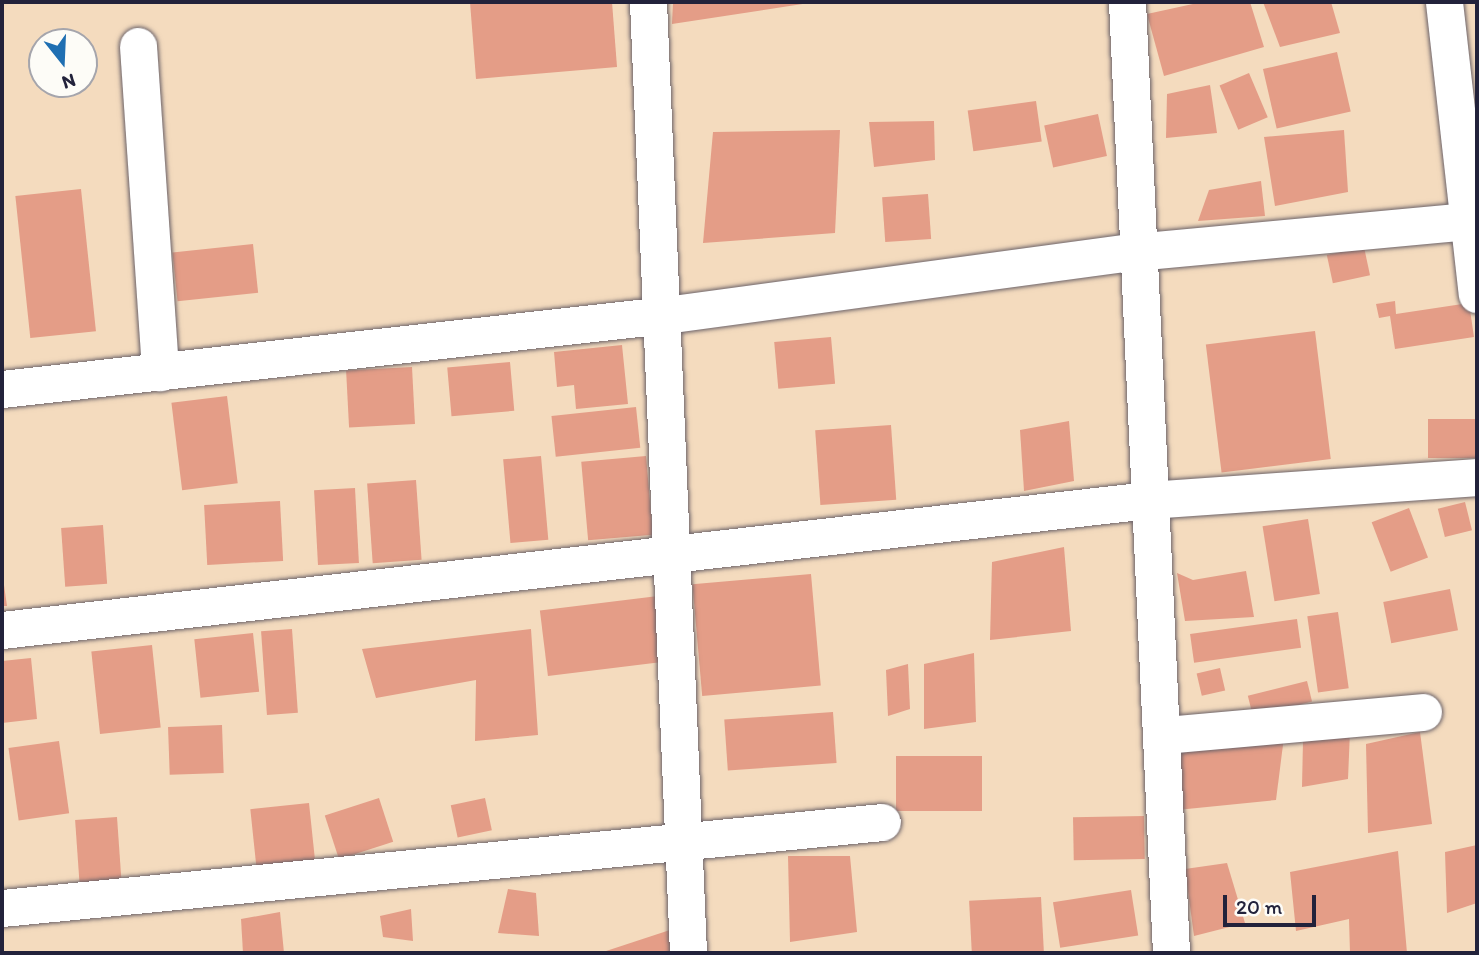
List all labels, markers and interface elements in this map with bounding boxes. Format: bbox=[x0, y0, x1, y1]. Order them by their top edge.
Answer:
north arrow bbox=[28, 28, 98, 98]
text: N bbox=[59, 69, 79, 94]
scale bar bbox=[1227, 881, 1320, 925]
text: 20 m bbox=[1236, 894, 1282, 919]

